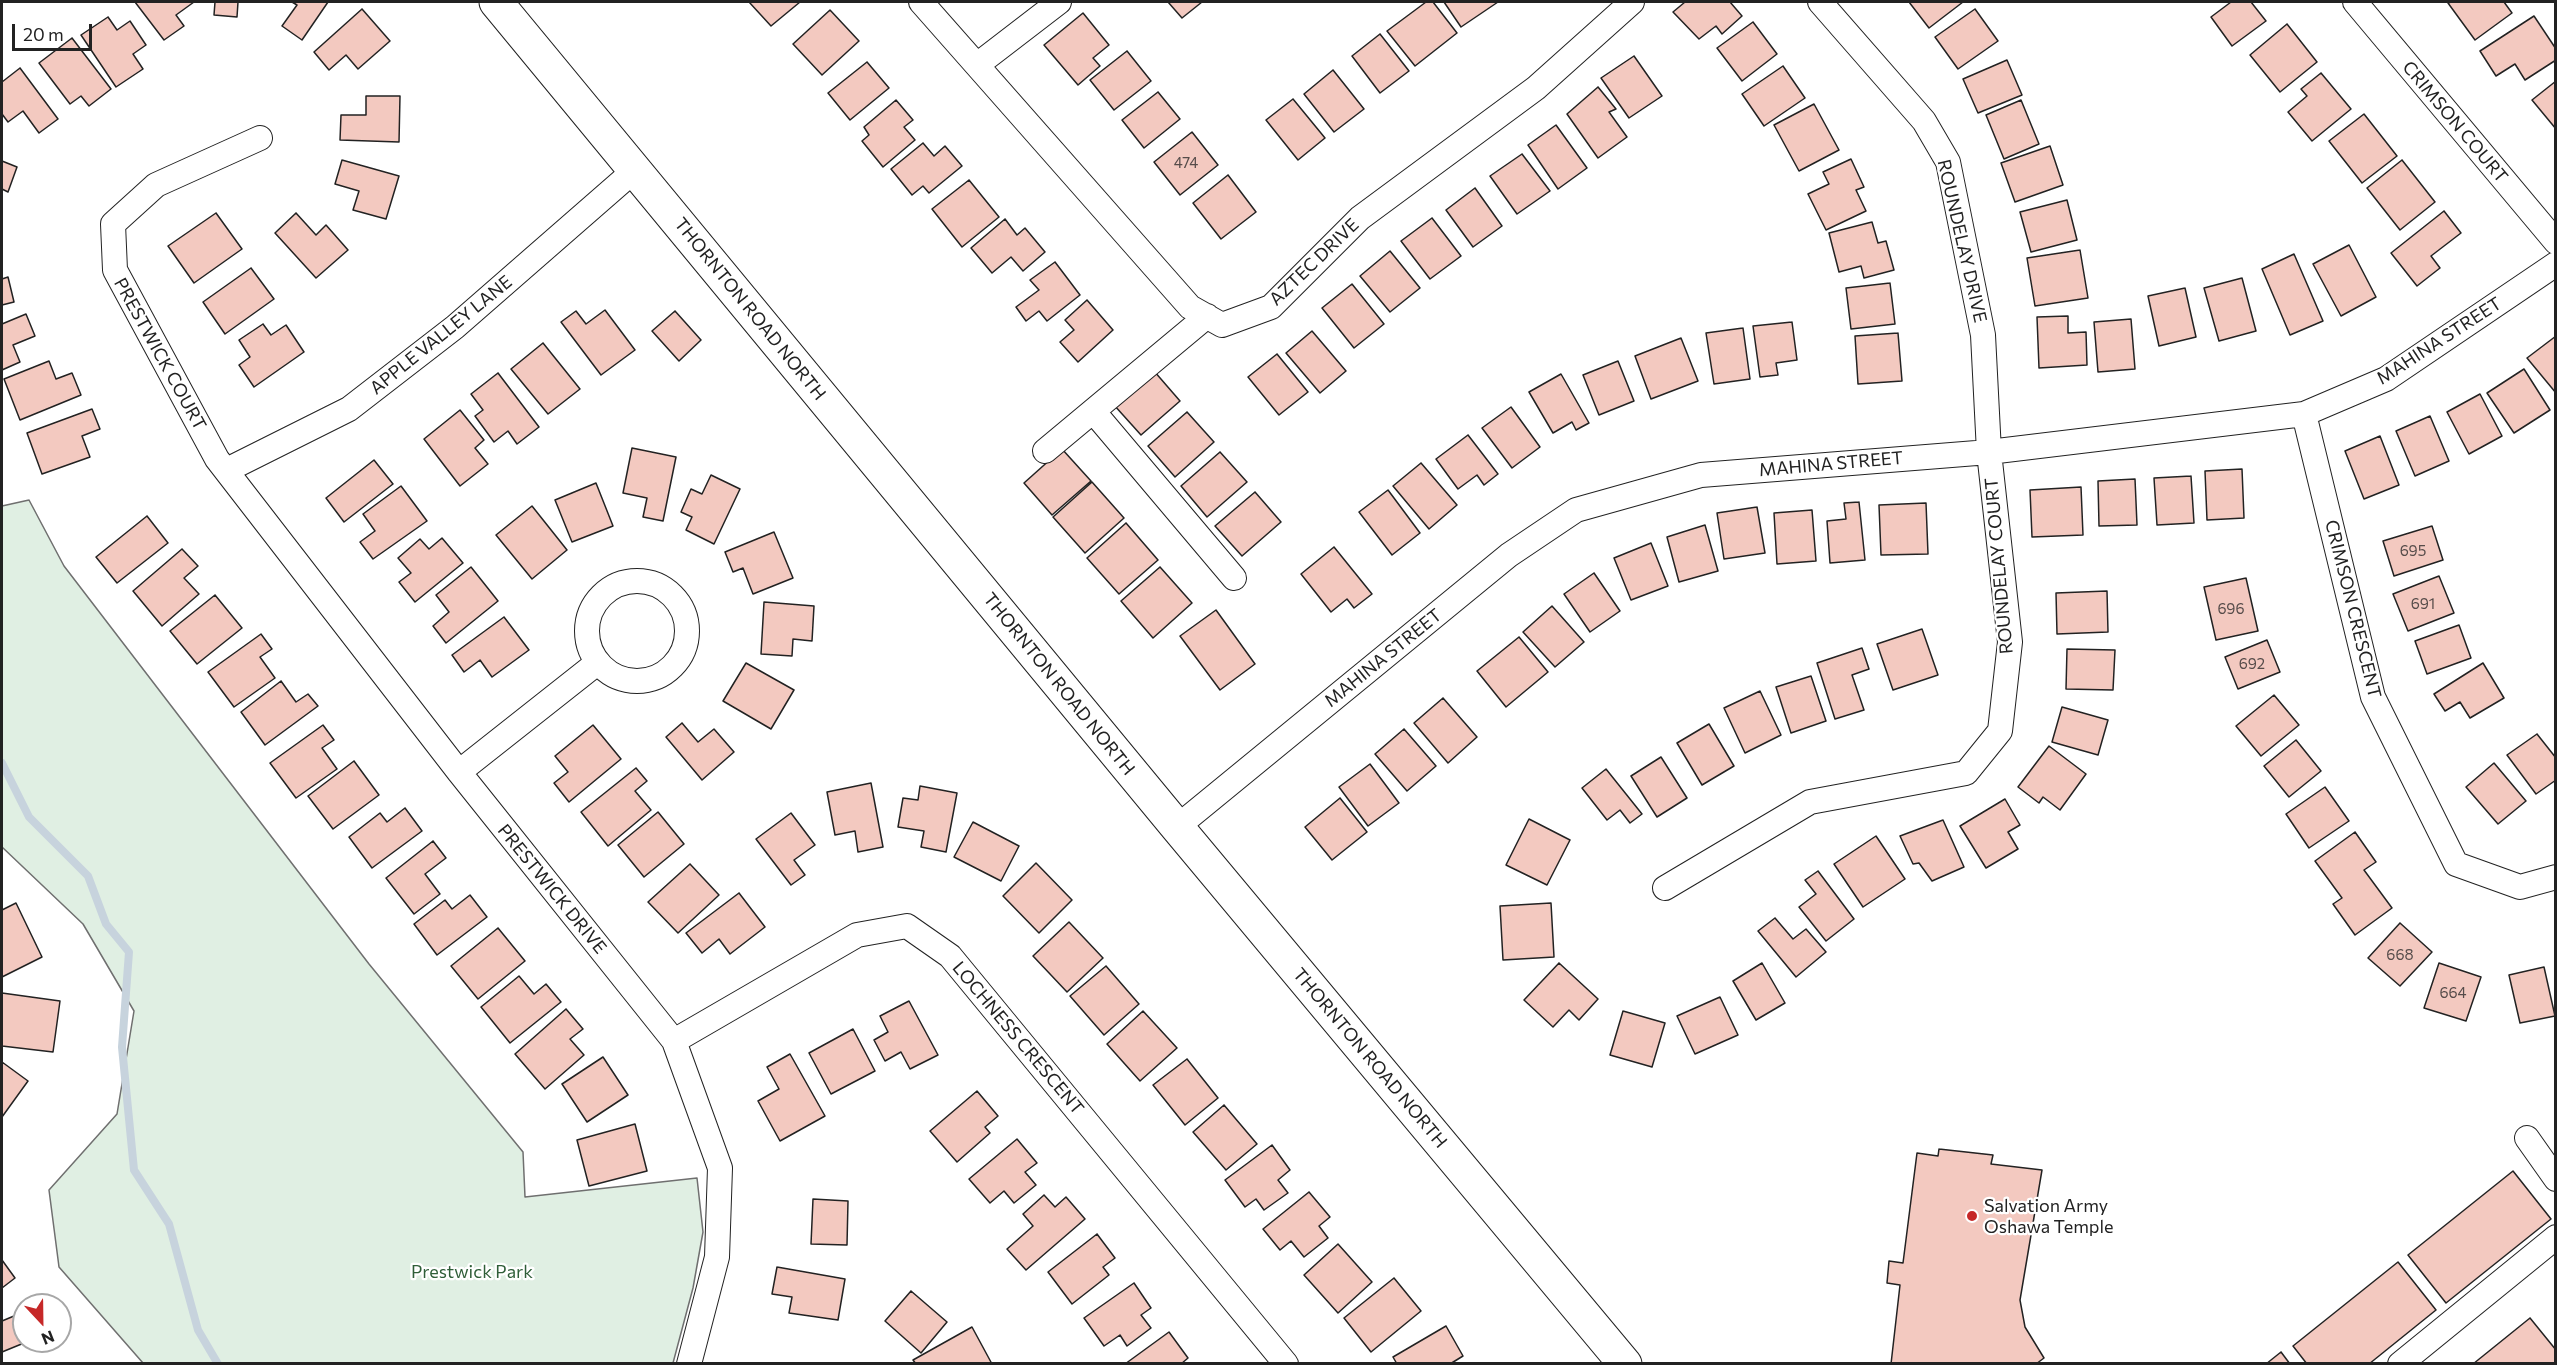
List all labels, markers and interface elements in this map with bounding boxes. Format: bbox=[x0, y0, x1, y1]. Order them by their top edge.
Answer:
scale bar bbox=[15, 12, 94, 50]
text: 20 m bbox=[23, 23, 64, 45]
street label: CRIMSON COURT bbox=[2398, 57, 2512, 187]
house number: 474 bbox=[1174, 154, 1198, 172]
street label: ROUNDELAY DRIVE bbox=[1933, 157, 1991, 325]
street label: THORNTON ROAD NORTH bbox=[670, 214, 830, 404]
street label: AZTEC DRIVE bbox=[1265, 214, 1363, 310]
street label: APPLE VALLEY LANE bbox=[366, 271, 516, 399]
street label: PRESTWICK COURT bbox=[109, 274, 211, 434]
street label: MAHINA STREET bbox=[2373, 293, 2505, 389]
street label: MAHINA STREET bbox=[1758, 447, 1904, 481]
street label: ROUNDELAY COURT bbox=[1981, 477, 2017, 655]
street label: CRIMSON CRESCENT bbox=[2320, 518, 2386, 700]
house number: 695 bbox=[2400, 542, 2426, 560]
street label: THORNTON ROAD NORTH bbox=[979, 589, 1139, 779]
house number: 691 bbox=[2411, 595, 2435, 613]
house number: 696 bbox=[2217, 600, 2245, 618]
street label: MAHINA STREET bbox=[1320, 604, 1446, 712]
house number: 692 bbox=[2239, 655, 2265, 673]
street label: PRESTWICK DRIVE bbox=[493, 820, 611, 958]
house number: 668 bbox=[2386, 946, 2414, 964]
street label: LOCHNESS CRESCENT bbox=[948, 957, 1088, 1119]
street label: THORNTON ROAD NORTH bbox=[1288, 964, 1452, 1152]
house number: 664 bbox=[2439, 984, 2467, 1002]
place label: Salvation Army Oshawa Temple bbox=[1984, 1195, 2114, 1238]
marker: Salvation Army Oshawa Temple bbox=[1965, 1209, 1979, 1223]
park label: Prestwick Park bbox=[411, 1261, 533, 1283]
north arrow bbox=[12, 1293, 72, 1353]
text: N bbox=[39, 1327, 57, 1349]

